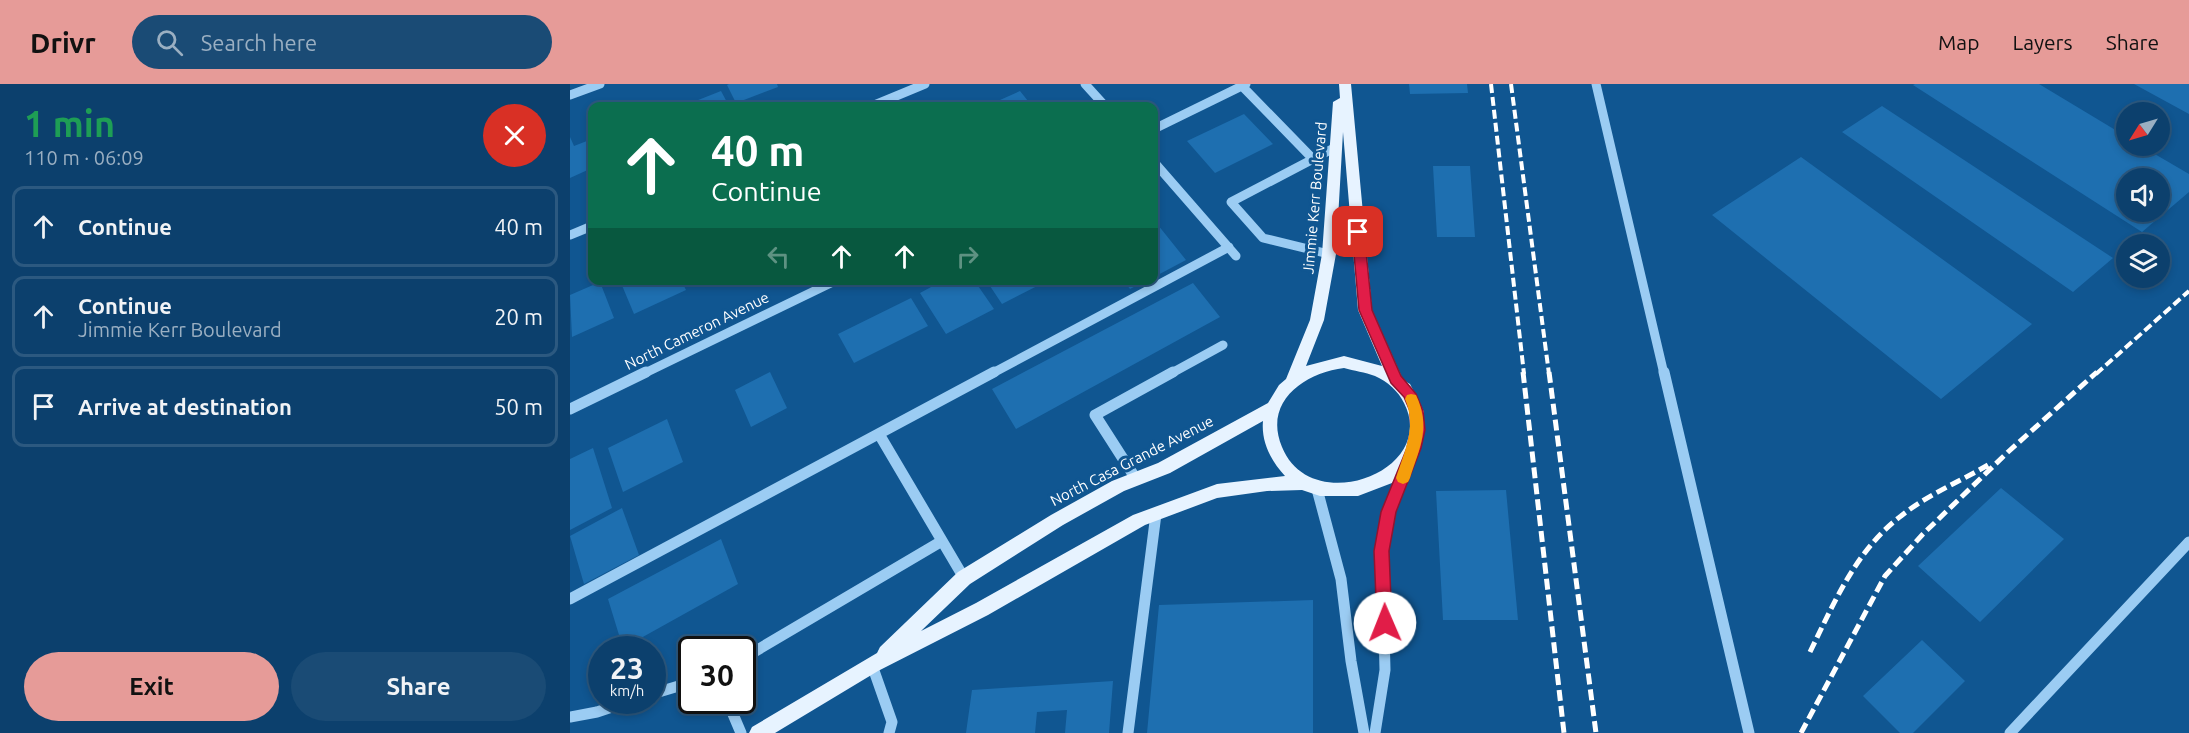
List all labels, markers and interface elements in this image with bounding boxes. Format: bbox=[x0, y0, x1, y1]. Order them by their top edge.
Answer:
search box bbox=[132, 15, 552, 69]
icon: search bbox=[153, 26, 186, 59]
text: Drivr bbox=[30, 27, 96, 58]
text: Search here bbox=[201, 30, 317, 55]
text: Map bbox=[1938, 30, 1979, 54]
text: Layers bbox=[2012, 30, 2073, 54]
text: Share bbox=[2106, 30, 2159, 54]
north arrow bbox=[2116, 102, 2170, 156]
map controls bbox=[2116, 102, 2170, 288]
text: 1 min bbox=[24, 103, 115, 144]
button: close bbox=[483, 104, 546, 167]
street label: Jimmie Kerr Boulevard bbox=[1299, 121, 1330, 275]
icon: ahead bbox=[612, 126, 690, 204]
text: 40 m bbox=[711, 127, 805, 174]
text: 110 m · 06:09 bbox=[24, 146, 144, 169]
button: sound bbox=[2116, 168, 2170, 222]
text: Continue bbox=[711, 176, 822, 206]
pin bbox=[1332, 206, 1383, 257]
icon: ahead bbox=[27, 210, 60, 243]
text: Continue bbox=[78, 214, 172, 239]
text: 40 m bbox=[494, 214, 543, 239]
icon: arrive bbox=[1341, 215, 1374, 248]
button: layers bbox=[2116, 234, 2170, 288]
icon: left bbox=[762, 240, 795, 273]
icon: ahead bbox=[825, 240, 858, 273]
icon: ahead bbox=[888, 240, 921, 273]
icon: right bbox=[951, 240, 984, 273]
street label: North Cameron Avenue bbox=[622, 288, 772, 373]
text: Continue bbox=[78, 293, 172, 318]
icon: ahead bbox=[27, 300, 60, 333]
text: 20 m bbox=[494, 304, 543, 329]
text: Jimmie Kerr Boulevard bbox=[78, 318, 282, 341]
icon: arrive bbox=[27, 390, 60, 423]
text: Arrive at destination bbox=[78, 394, 292, 419]
text: 50 m bbox=[494, 394, 543, 419]
street label: North Casa Grande Avenue bbox=[1047, 412, 1216, 509]
position arrow bbox=[1353, 591, 1417, 655]
speed limit sign: 30 bbox=[678, 636, 756, 714]
text: 23 bbox=[610, 651, 644, 685]
button: Exit bbox=[24, 652, 279, 721]
button: Share bbox=[291, 652, 546, 721]
text: km/h bbox=[610, 682, 644, 699]

